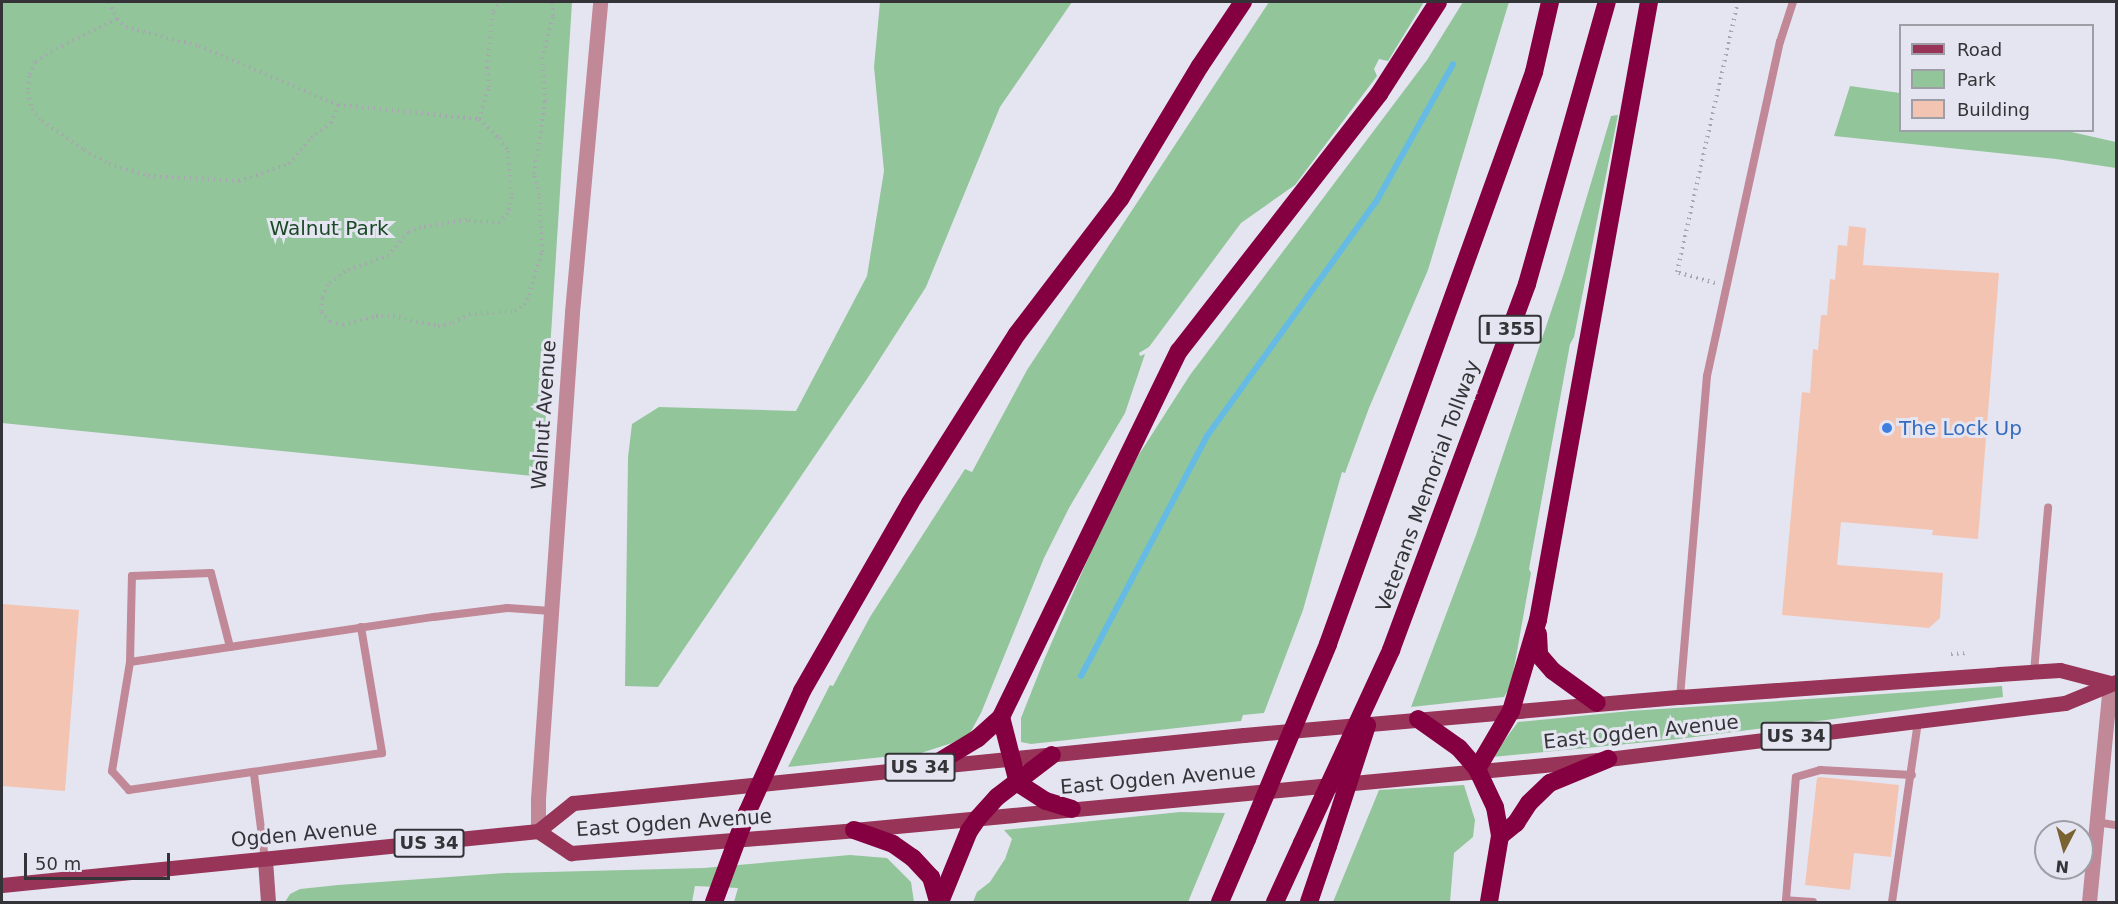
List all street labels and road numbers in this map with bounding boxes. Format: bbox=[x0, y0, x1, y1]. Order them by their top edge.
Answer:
road number: I 355 bbox=[1478, 314, 1541, 344]
street label: Walnut Avenue bbox=[527, 339, 561, 491]
street label: Veterans Memorial Tollway bbox=[1371, 357, 1485, 615]
street label: East Ogden Avenue bbox=[1542, 710, 1740, 754]
road number: US 34 bbox=[1760, 721, 1832, 751]
road number: US 34 bbox=[884, 752, 956, 782]
street label: East Ogden Avenue bbox=[1059, 758, 1257, 800]
street label: East Ogden Avenue bbox=[575, 804, 773, 842]
street label: Ogden Avenue bbox=[230, 816, 378, 852]
road number: US 34 bbox=[393, 828, 465, 858]

